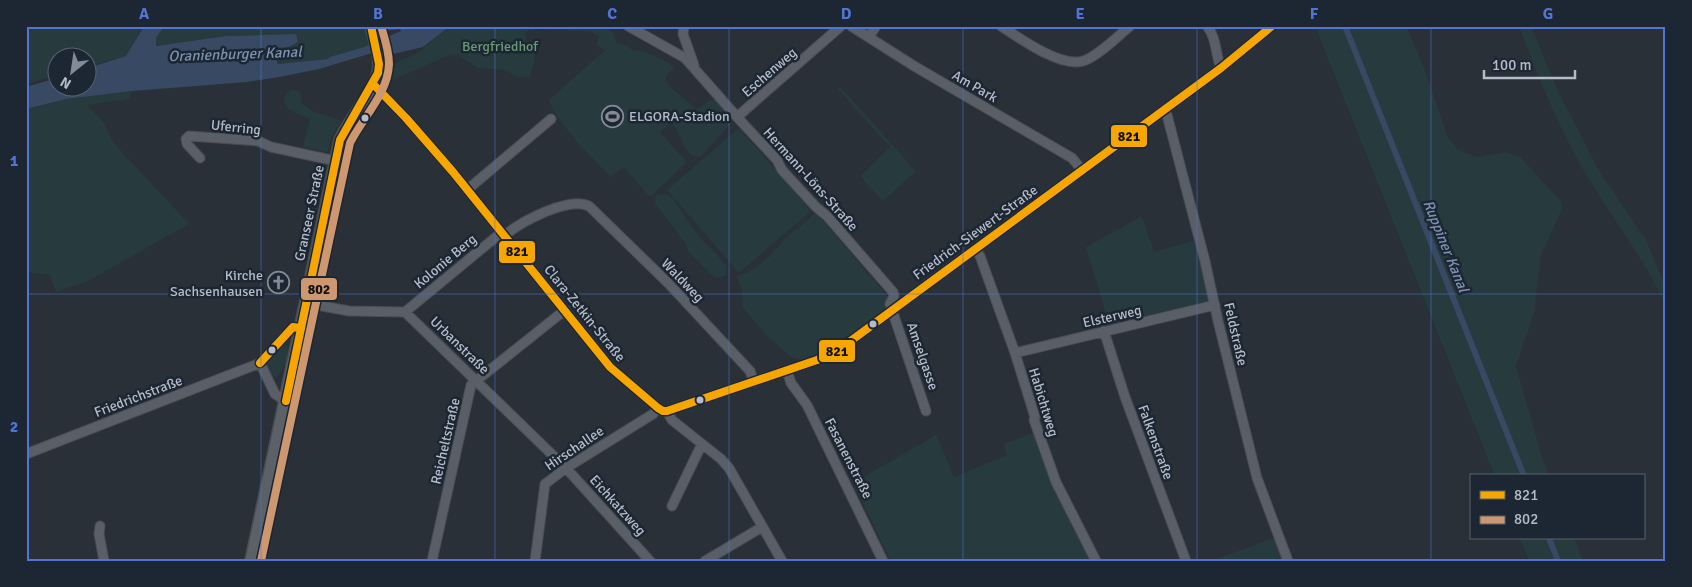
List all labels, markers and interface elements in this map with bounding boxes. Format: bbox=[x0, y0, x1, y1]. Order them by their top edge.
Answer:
text: A bbox=[139, 4, 150, 24]
text: B bbox=[373, 4, 383, 24]
text: C bbox=[607, 4, 617, 24]
text: D bbox=[841, 4, 852, 24]
text: E bbox=[1075, 4, 1085, 24]
text: F bbox=[1310, 4, 1319, 24]
text: G bbox=[1543, 4, 1553, 24]
park label: Bergfriedhof bbox=[462, 38, 539, 55]
water label: Oranienburger Kanal bbox=[168, 43, 304, 65]
street label: Eschenweg bbox=[738, 44, 800, 101]
north arrow bbox=[48, 48, 98, 98]
scale bar bbox=[1484, 48, 1576, 80]
text: 100 m bbox=[1492, 56, 1532, 74]
street label: Am Park bbox=[949, 67, 1001, 106]
text: N bbox=[57, 73, 74, 93]
sports icon: ELGORA-Stadion bbox=[601, 104, 625, 128]
place label: ELGORA-Stadion bbox=[629, 108, 730, 125]
unlabelled marker bbox=[360, 113, 370, 123]
street label: Uferring bbox=[210, 116, 262, 139]
street label: Hermann-Löns-Straße bbox=[760, 124, 862, 235]
line badge: 821 bbox=[1110, 124, 1148, 148]
text: 821 bbox=[1118, 128, 1141, 145]
text: 1 bbox=[10, 151, 19, 171]
street label: Granseer Straße bbox=[291, 164, 328, 263]
street label: Friedrich-Siewert-Straße bbox=[910, 181, 1041, 283]
water label: Ruppiner Kanal bbox=[1419, 197, 1473, 296]
street label: Kolonie Berg bbox=[411, 230, 480, 292]
line badge: 821 bbox=[498, 240, 536, 264]
text: 821 bbox=[506, 243, 529, 260]
street label: Waldweg bbox=[658, 255, 708, 306]
street label: Clara-Zetkin-Straße bbox=[540, 261, 629, 365]
place label: Kirche Sachsenhausen bbox=[170, 267, 263, 300]
church icon: Kirche Sachsenhausen bbox=[267, 271, 291, 295]
line badge: 802 bbox=[300, 277, 338, 301]
text: 802 bbox=[308, 281, 330, 298]
street label: Elsterweg bbox=[1081, 301, 1143, 331]
street label: Feldstraße bbox=[1220, 301, 1251, 367]
street label: Urbanstraße bbox=[427, 313, 493, 378]
unlabelled marker bbox=[868, 319, 878, 329]
street label: Amselgasse bbox=[903, 320, 942, 392]
line badge: 821 bbox=[818, 339, 856, 363]
text: 821 bbox=[826, 343, 849, 360]
unlabelled marker bbox=[267, 345, 277, 355]
street label: Habichtweg bbox=[1025, 366, 1062, 439]
street label: Friedrichstraße bbox=[92, 372, 185, 421]
unlabelled marker bbox=[695, 395, 705, 405]
street label: Reicheltstraße bbox=[427, 396, 464, 486]
street label: Falkenstraße bbox=[1134, 402, 1177, 482]
street label: Fasanenstraße bbox=[821, 415, 876, 501]
text: 2 bbox=[10, 417, 18, 437]
street label: Hirschallee bbox=[541, 422, 607, 474]
street label: Eichkatzweg bbox=[586, 472, 649, 539]
legend bbox=[1470, 474, 1644, 540]
text: 821 bbox=[1514, 486, 1538, 504]
text: 802 bbox=[1514, 510, 1538, 528]

